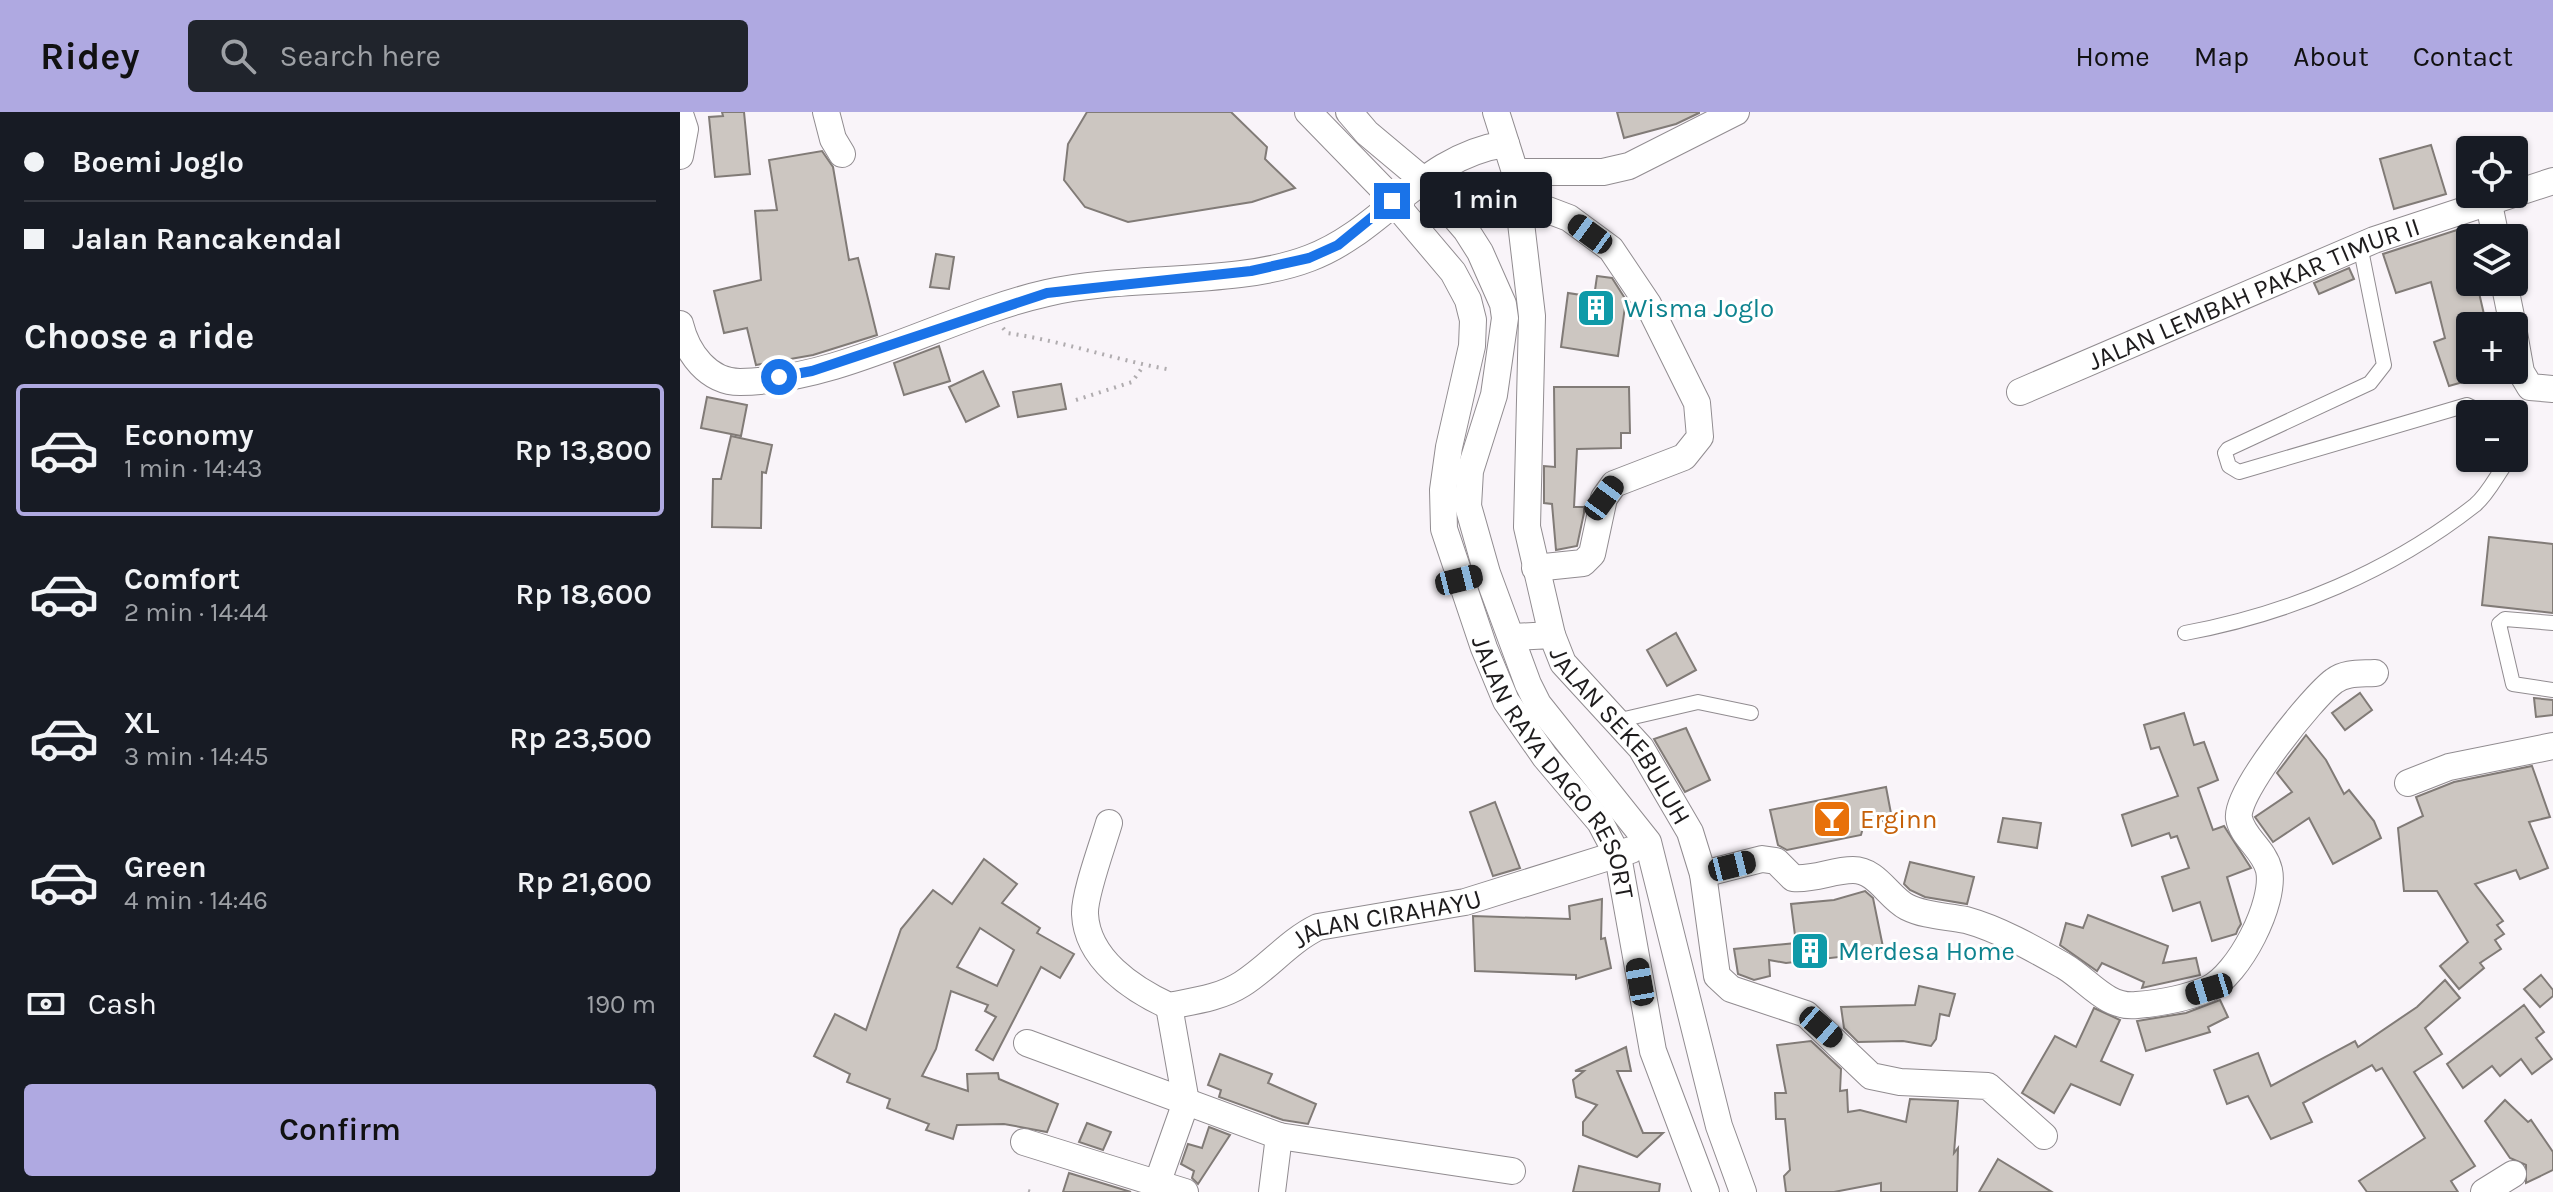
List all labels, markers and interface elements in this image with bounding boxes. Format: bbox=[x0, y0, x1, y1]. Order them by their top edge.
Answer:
search box bbox=[188, 20, 748, 92]
text: Ridey bbox=[40, 34, 140, 79]
icon: search bbox=[216, 34, 260, 78]
text: Search here bbox=[280, 38, 441, 74]
text: Home bbox=[2075, 40, 2150, 73]
text: Map bbox=[2194, 40, 2249, 73]
text: About bbox=[2293, 40, 2369, 73]
text: Contact bbox=[2413, 40, 2513, 73]
map controls bbox=[2456, 136, 2528, 472]
button: locate bbox=[2456, 136, 2528, 208]
text: Boemi Joglo bbox=[72, 144, 244, 180]
callout: 1 min bbox=[1420, 173, 1552, 229]
route end bbox=[1374, 183, 1410, 219]
text: 1 min bbox=[1454, 184, 1518, 215]
car bbox=[1564, 210, 1616, 258]
street label: JALAN LEMBAH PAKAR TIMUR II bbox=[2083, 210, 2424, 376]
text: Jalan Rancakendal bbox=[72, 221, 342, 257]
button: layers bbox=[2456, 224, 2528, 296]
building icon: Wisma Joglo bbox=[1575, 287, 1617, 329]
place label: Wisma Joglo bbox=[1624, 293, 1774, 324]
button: + bbox=[2456, 312, 2528, 384]
text: Choose a ride bbox=[24, 315, 254, 357]
route start bbox=[761, 359, 797, 395]
button: − bbox=[2456, 400, 2528, 472]
icon: car bbox=[28, 414, 100, 486]
text: Economy bbox=[124, 417, 254, 453]
text: Rp 13,800 bbox=[515, 432, 652, 468]
text: 1 min · 14:43 bbox=[124, 453, 263, 484]
car bbox=[1580, 472, 1628, 524]
icon: car bbox=[28, 558, 100, 630]
text: Comfort bbox=[124, 561, 240, 597]
car bbox=[1433, 563, 1485, 597]
text: Rp 18,600 bbox=[515, 576, 652, 612]
text: 2 min · 14:44 bbox=[124, 597, 268, 628]
street label: JALAN RAYA DAGO RESORT bbox=[1465, 632, 1641, 901]
street label: JALAN SEKEBULUH bbox=[1543, 643, 1698, 830]
icon: car bbox=[28, 702, 100, 774]
text: XL bbox=[124, 705, 159, 741]
text: Rp 23,500 bbox=[509, 720, 652, 756]
text: 3 min · 14:45 bbox=[124, 741, 269, 772]
bar icon: Erginn bbox=[1811, 798, 1853, 840]
place label: Erginn bbox=[1860, 804, 1937, 835]
icon: car bbox=[28, 846, 100, 918]
text: Green bbox=[124, 849, 207, 885]
car bbox=[1706, 849, 1758, 883]
text: Rp 21,600 bbox=[516, 864, 652, 900]
street label: JALAN CIRAHAYU bbox=[1285, 882, 1485, 954]
text: 4 min · 14:46 bbox=[124, 885, 268, 916]
building icon: Merdesa Home bbox=[1789, 930, 1831, 972]
place label: Merdesa Home bbox=[1838, 936, 2015, 967]
car bbox=[1624, 956, 1656, 1008]
car bbox=[2183, 971, 2235, 1007]
icon: cash bbox=[24, 982, 68, 1026]
text: Cash bbox=[88, 986, 157, 1022]
text: 190 m bbox=[586, 989, 656, 1020]
car bbox=[1795, 1002, 1847, 1052]
button: Confirm bbox=[24, 1084, 656, 1176]

